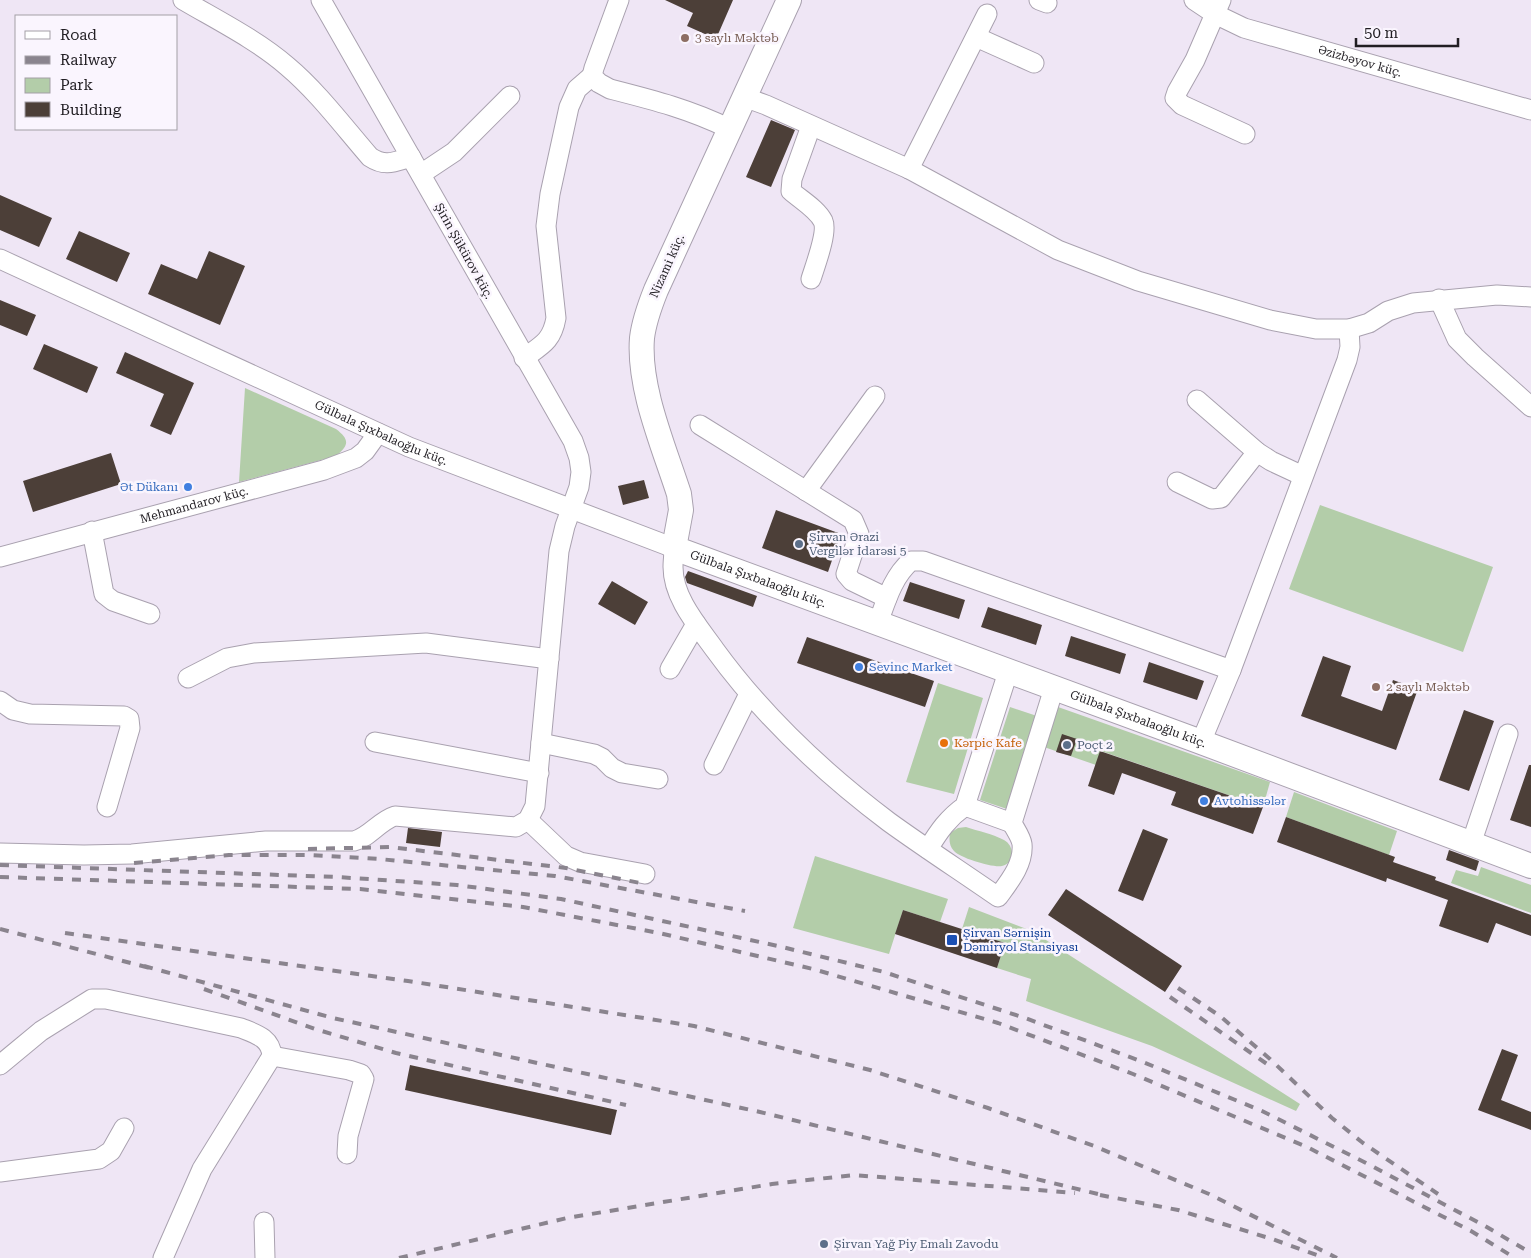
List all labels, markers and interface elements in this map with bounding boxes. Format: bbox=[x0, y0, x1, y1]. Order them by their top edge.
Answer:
legend bbox=[15, 15, 178, 130]
scale bar bbox=[1356, 15, 1458, 47]
text: 50 m bbox=[1364, 24, 1399, 42]
text: Road bbox=[60, 26, 97, 44]
place label: 3 saylı Məktəb bbox=[695, 31, 779, 45]
marker: 3 saylı Məktəb bbox=[679, 32, 691, 44]
street label: Əzizbəyov küç. bbox=[1316, 42, 1403, 80]
text: Railway bbox=[60, 51, 117, 69]
text: Park bbox=[60, 76, 94, 94]
text: Building bbox=[60, 101, 122, 119]
street label: Şirin Şükürov küç. bbox=[432, 201, 496, 301]
street label: Nizami küç. bbox=[647, 232, 687, 300]
street label: Gülbala Şıxbalaoğlu küç. bbox=[312, 398, 450, 468]
place label: Ət Dükanı bbox=[120, 480, 178, 494]
marker: Ət Dükanı bbox=[182, 481, 194, 493]
street label: Mehmandarov küç. bbox=[138, 484, 250, 526]
place label: Şirvan Ərazi Vergilər İdarəsi 5 bbox=[809, 530, 907, 558]
marker: Şirvan Ərazi Vergilər İdarəsi 5 bbox=[793, 538, 805, 550]
street label: Gülbala Şıxbalaoğlu küç. bbox=[688, 548, 828, 610]
place label: Sevinc Market bbox=[869, 660, 953, 674]
marker: Sevinc Market bbox=[853, 661, 865, 673]
place label: 2 saylı Məktəb bbox=[1386, 680, 1470, 694]
marker: 2 saylı Məktəb bbox=[1370, 681, 1382, 693]
street label: Gülbala Şıxbalaoğlu küç. bbox=[1068, 687, 1208, 750]
place label: Kərpic Kafe bbox=[954, 736, 1022, 750]
marker: Kərpic Kafe bbox=[938, 737, 950, 749]
place label: Poçt 2 bbox=[1077, 738, 1113, 752]
marker: Poçt 2 bbox=[1061, 739, 1073, 751]
place label: Avtohissələr bbox=[1214, 794, 1286, 808]
marker: Avtohissələr bbox=[1198, 795, 1210, 807]
place label: Şirvan Sərnişin Dəmiryol Stansiyası bbox=[963, 926, 1078, 954]
marker: Şirvan Sərnişin Dəmiryol Stansiyası bbox=[945, 933, 959, 947]
place label: Şirvan Yağ Piy Emalı Zavodu bbox=[834, 1237, 999, 1251]
marker: Şirvan Yağ Piy Emalı Zavodu bbox=[818, 1238, 830, 1250]

